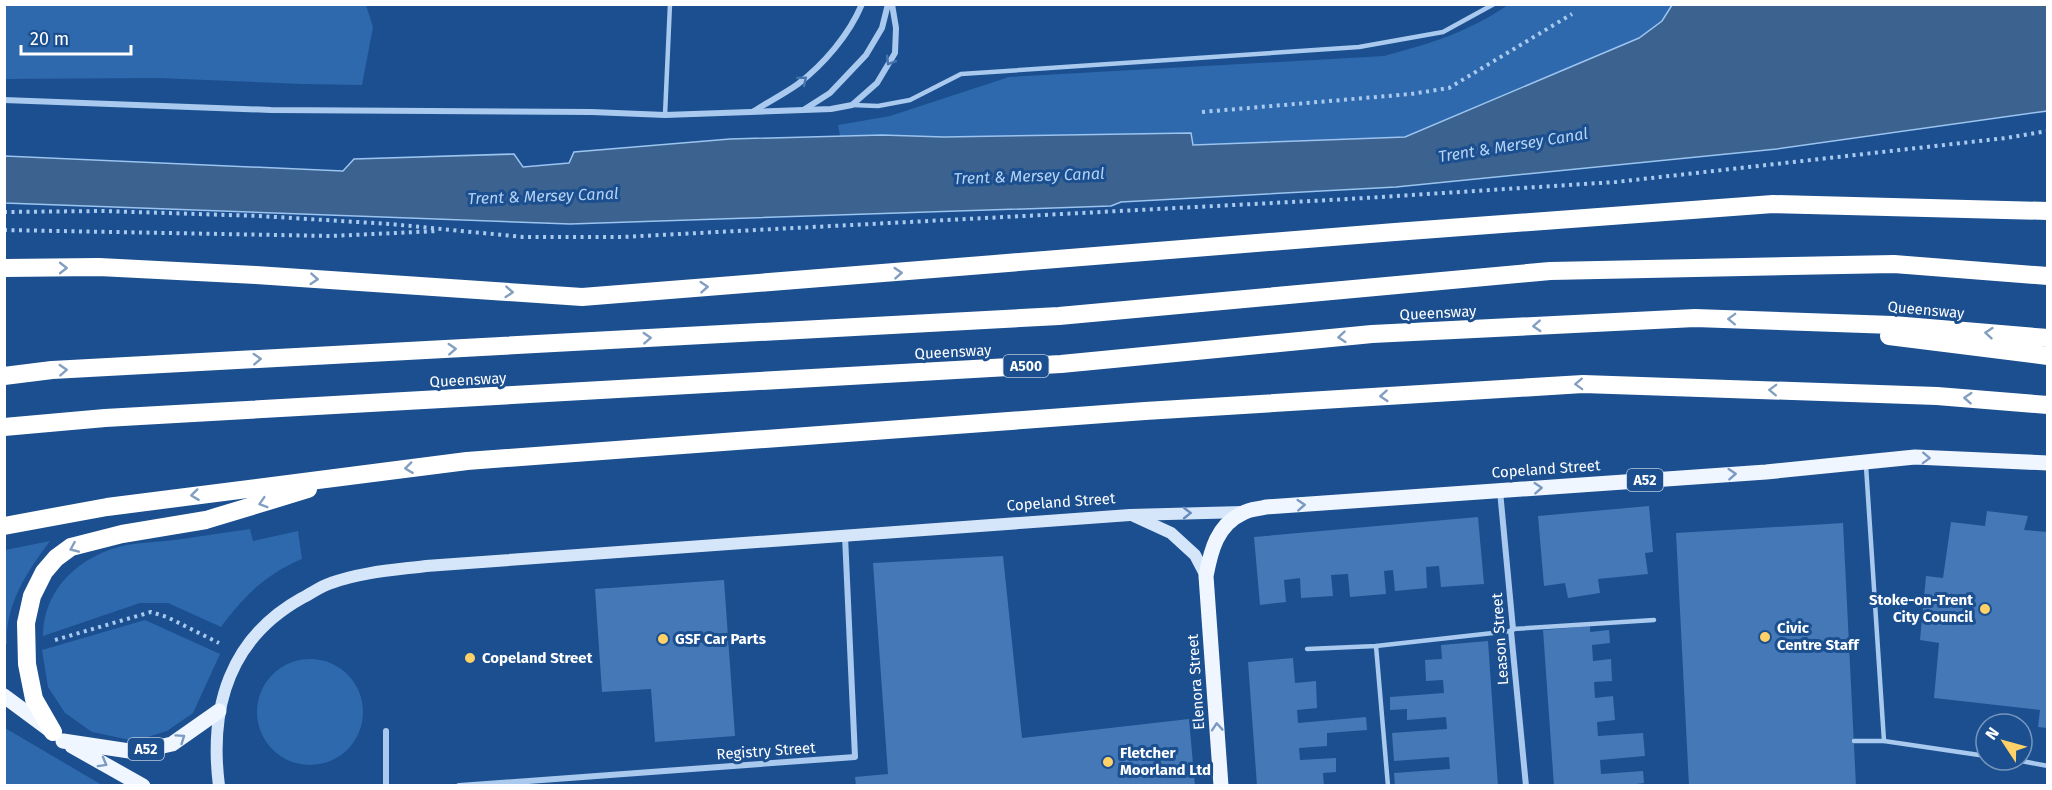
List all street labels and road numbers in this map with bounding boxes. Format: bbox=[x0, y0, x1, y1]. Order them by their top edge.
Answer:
street label: Queensway bbox=[1887, 298, 1966, 322]
street label: Queensway bbox=[1399, 302, 1478, 324]
street label: Queensway bbox=[914, 341, 993, 363]
road number: A500 bbox=[1004, 355, 1048, 377]
street label: Queensway bbox=[429, 369, 508, 391]
street label: Copeland Street bbox=[1491, 456, 1602, 482]
road number: A52 bbox=[1627, 469, 1663, 491]
street label: Copeland Street bbox=[1006, 489, 1117, 515]
street label: Leason Street bbox=[1488, 592, 1512, 686]
street label: Elenora Street bbox=[1184, 633, 1208, 731]
road number: A52 bbox=[128, 738, 164, 760]
street label: Registry Street bbox=[716, 739, 817, 763]

